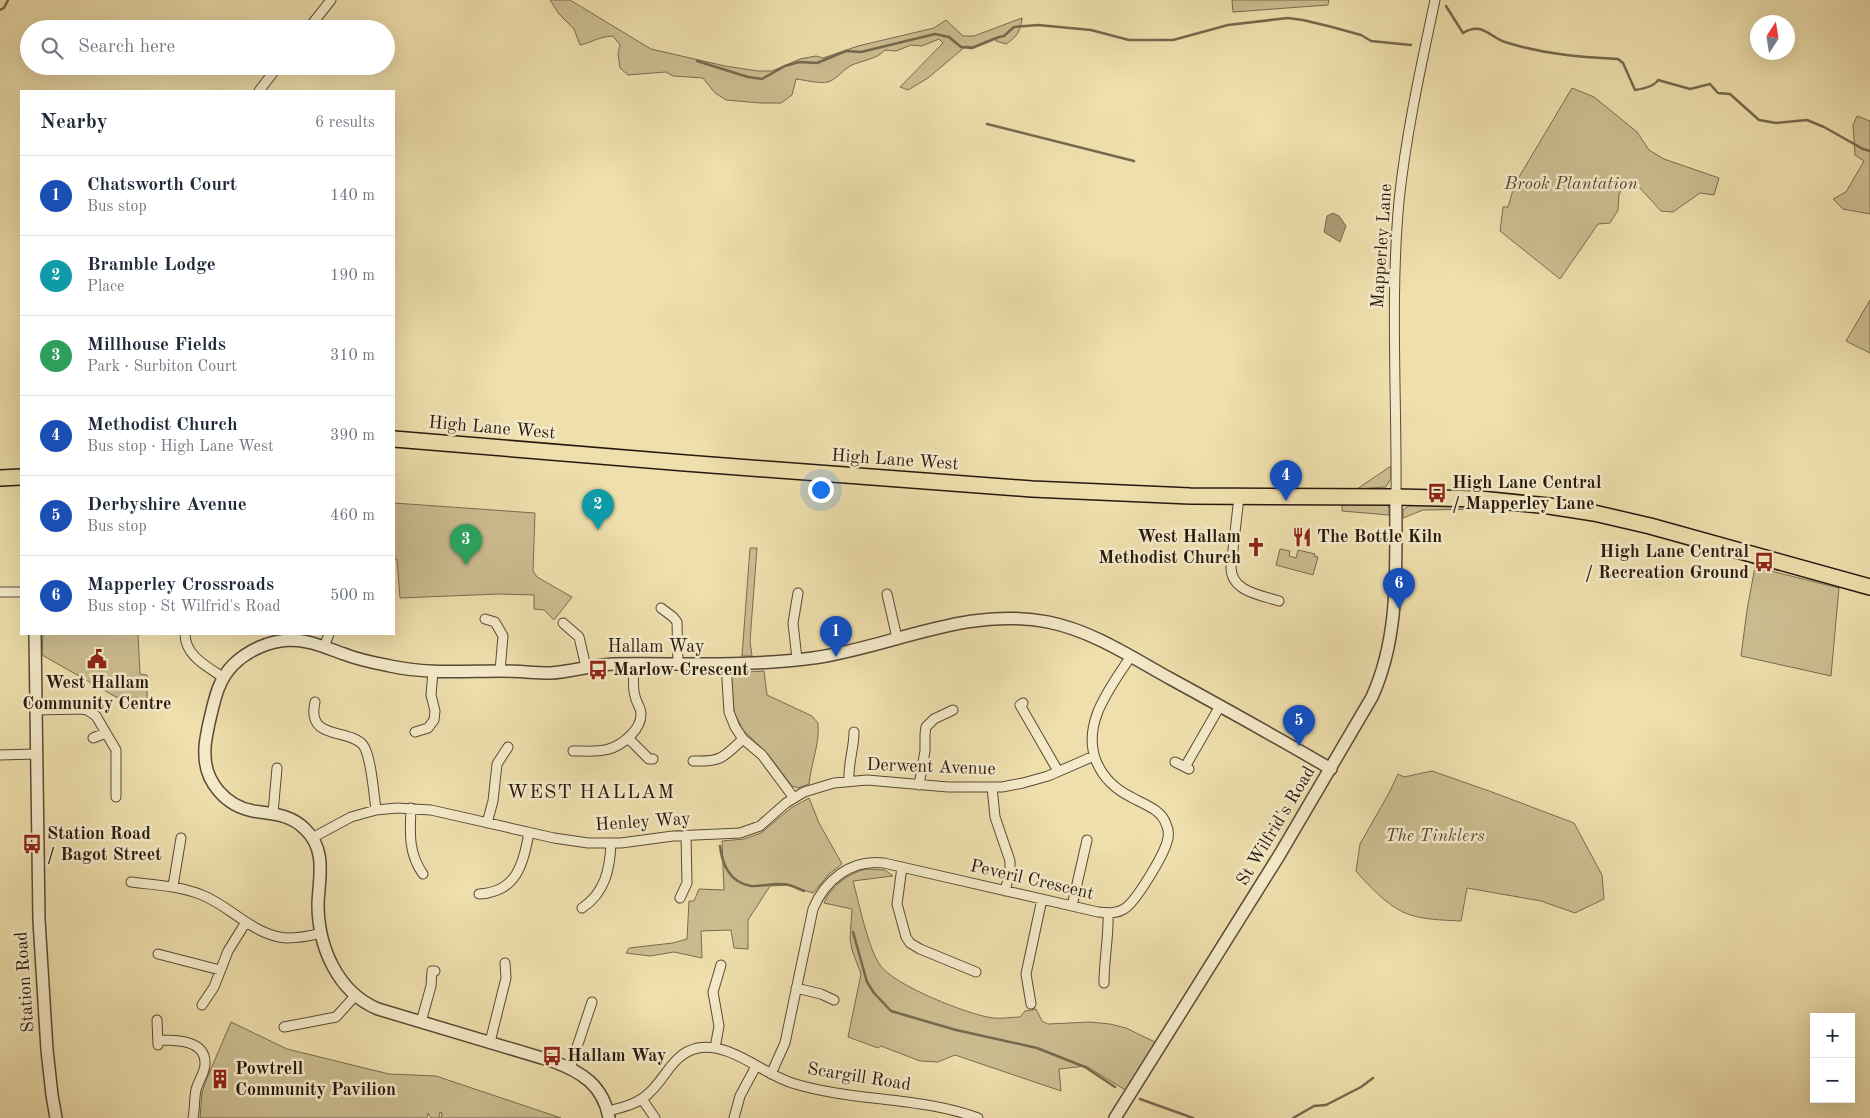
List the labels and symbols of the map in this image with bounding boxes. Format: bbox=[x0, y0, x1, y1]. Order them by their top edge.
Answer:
north arrow bbox=[1750, 15, 1795, 60]
park label: Brook Plantation bbox=[1503, 175, 1638, 193]
street label: Mapperley Lane bbox=[1369, 183, 1395, 309]
street label: High Lane West bbox=[428, 413, 556, 443]
street label: High Lane West bbox=[831, 447, 959, 473]
pin: 4 bbox=[1270, 460, 1302, 501]
place label: High Lane Central / Mapperley Lane bbox=[1452, 474, 1602, 513]
your location bbox=[808, 477, 834, 503]
bus stop icon: High Lane Central / Mapperley Lane bbox=[1426, 482, 1448, 504]
pin: 2 bbox=[582, 489, 614, 530]
pin: 3 bbox=[450, 524, 482, 565]
restaurant icon: The Bottle Kiln bbox=[1291, 526, 1313, 548]
place label: West Hallam Methodist Church bbox=[1098, 528, 1241, 567]
place label: The Bottle Kiln bbox=[1317, 528, 1442, 546]
church icon: West Hallam Methodist Church bbox=[1245, 536, 1267, 558]
place label: High Lane Central / Recreation Ground bbox=[1585, 543, 1749, 582]
bus stop icon: High Lane Central / Recreation Ground bbox=[1753, 551, 1775, 573]
pin: 6 bbox=[1383, 568, 1415, 609]
pin: 1 bbox=[820, 616, 852, 657]
street label: Hallam Way bbox=[608, 638, 705, 656]
public building icon: West Hallam Community Centre bbox=[86, 648, 108, 670]
bus stop icon: Marlow Crescent bbox=[587, 659, 609, 681]
place label: Marlow Crescent bbox=[613, 661, 749, 679]
place label: West Hallam Community Centre bbox=[22, 674, 172, 713]
pin: 5 bbox=[1283, 705, 1315, 746]
street label: Derwent Avenue bbox=[866, 756, 996, 778]
street label: St Wilfrid's Road bbox=[1233, 763, 1319, 889]
district label: WEST HALLAM bbox=[507, 783, 675, 803]
street label: Henley Way bbox=[595, 810, 692, 834]
place label: Station Road / Bagot Street bbox=[47, 825, 162, 864]
park label: The Tinklers bbox=[1385, 827, 1485, 845]
bus stop icon: Station Road / Bagot Street bbox=[21, 833, 43, 855]
street label: Peveril Crescent bbox=[968, 857, 1096, 903]
street label: Station Road bbox=[12, 931, 38, 1033]
bus stop icon: Hallam Way bbox=[541, 1045, 563, 1067]
place label: Hallam Way bbox=[567, 1047, 666, 1065]
place label: Powtrell Community Pavilion bbox=[235, 1060, 396, 1099]
street label: Scargill Road bbox=[806, 1060, 912, 1094]
building icon: Powtrell Community Pavilion bbox=[209, 1068, 231, 1090]

